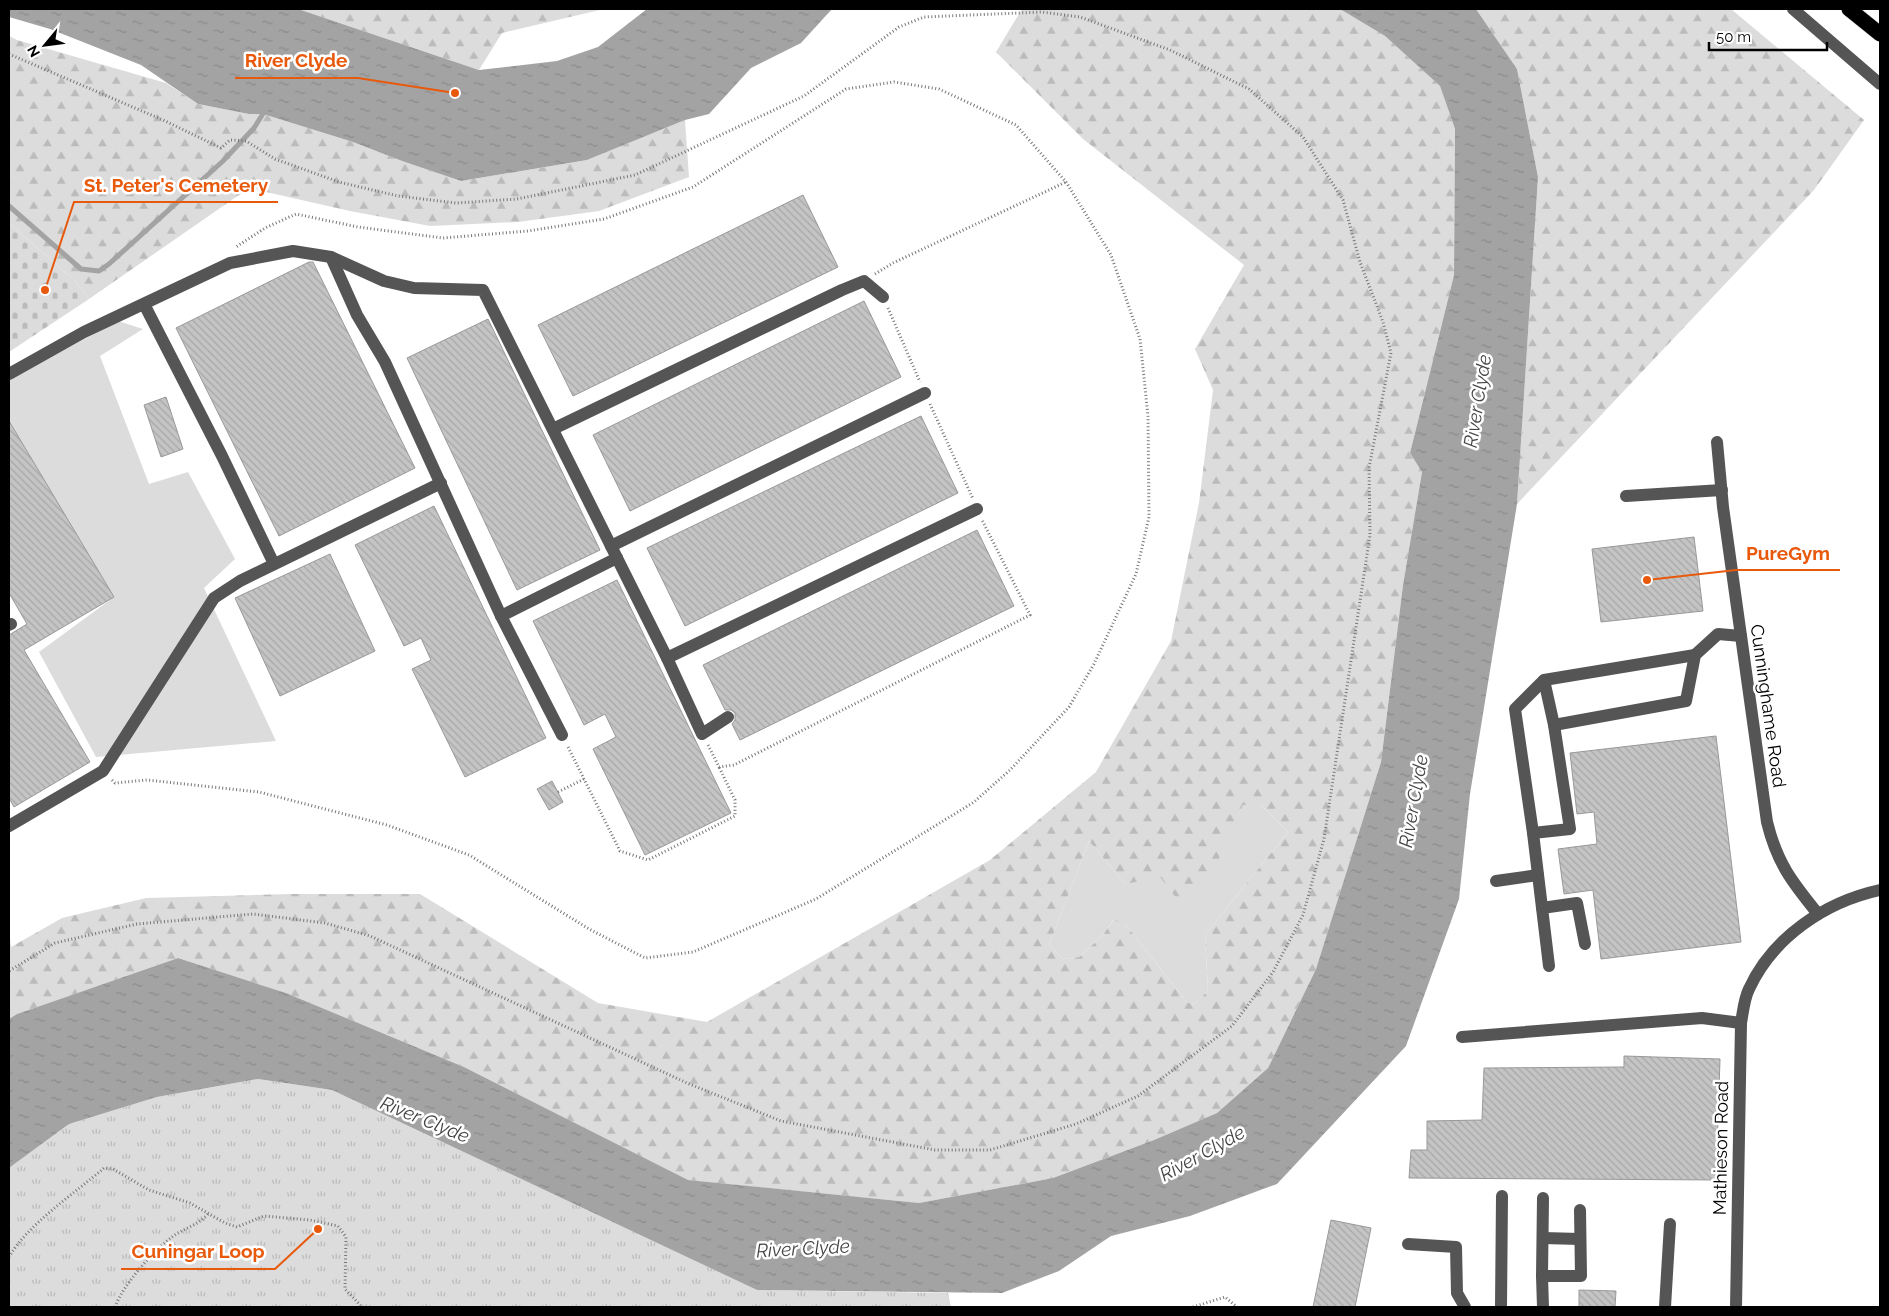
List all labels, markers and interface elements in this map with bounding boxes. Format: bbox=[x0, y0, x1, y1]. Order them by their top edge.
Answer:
north arrow bbox=[20, 20, 70, 70]
scale bar bbox=[1709, 20, 1826, 52]
text: 50 m bbox=[1716, 28, 1751, 46]
text: N bbox=[24, 43, 43, 60]
callout: River Clyde bbox=[235, 44, 358, 78]
text: River Clyde bbox=[245, 49, 347, 71]
callout: St. Peter's Cemetery bbox=[74, 168, 278, 202]
text: St. Peter's Cemetery bbox=[84, 174, 269, 196]
water label: River Clyde bbox=[1459, 353, 1495, 449]
callout: PureGym bbox=[1736, 536, 1840, 570]
text: PureGym bbox=[1746, 542, 1830, 564]
street label: Cunninghame Road bbox=[1747, 623, 1790, 789]
water label: River Clyde bbox=[1394, 753, 1432, 849]
street label: Mathieson Road bbox=[1709, 1081, 1732, 1215]
water label: River Clyde bbox=[377, 1091, 473, 1147]
water label: River Clyde bbox=[1156, 1121, 1248, 1185]
callout: Cuningar Loop bbox=[121, 1235, 275, 1269]
water label: River Clyde bbox=[756, 1235, 850, 1261]
text: Cuningar Loop bbox=[131, 1240, 265, 1262]

